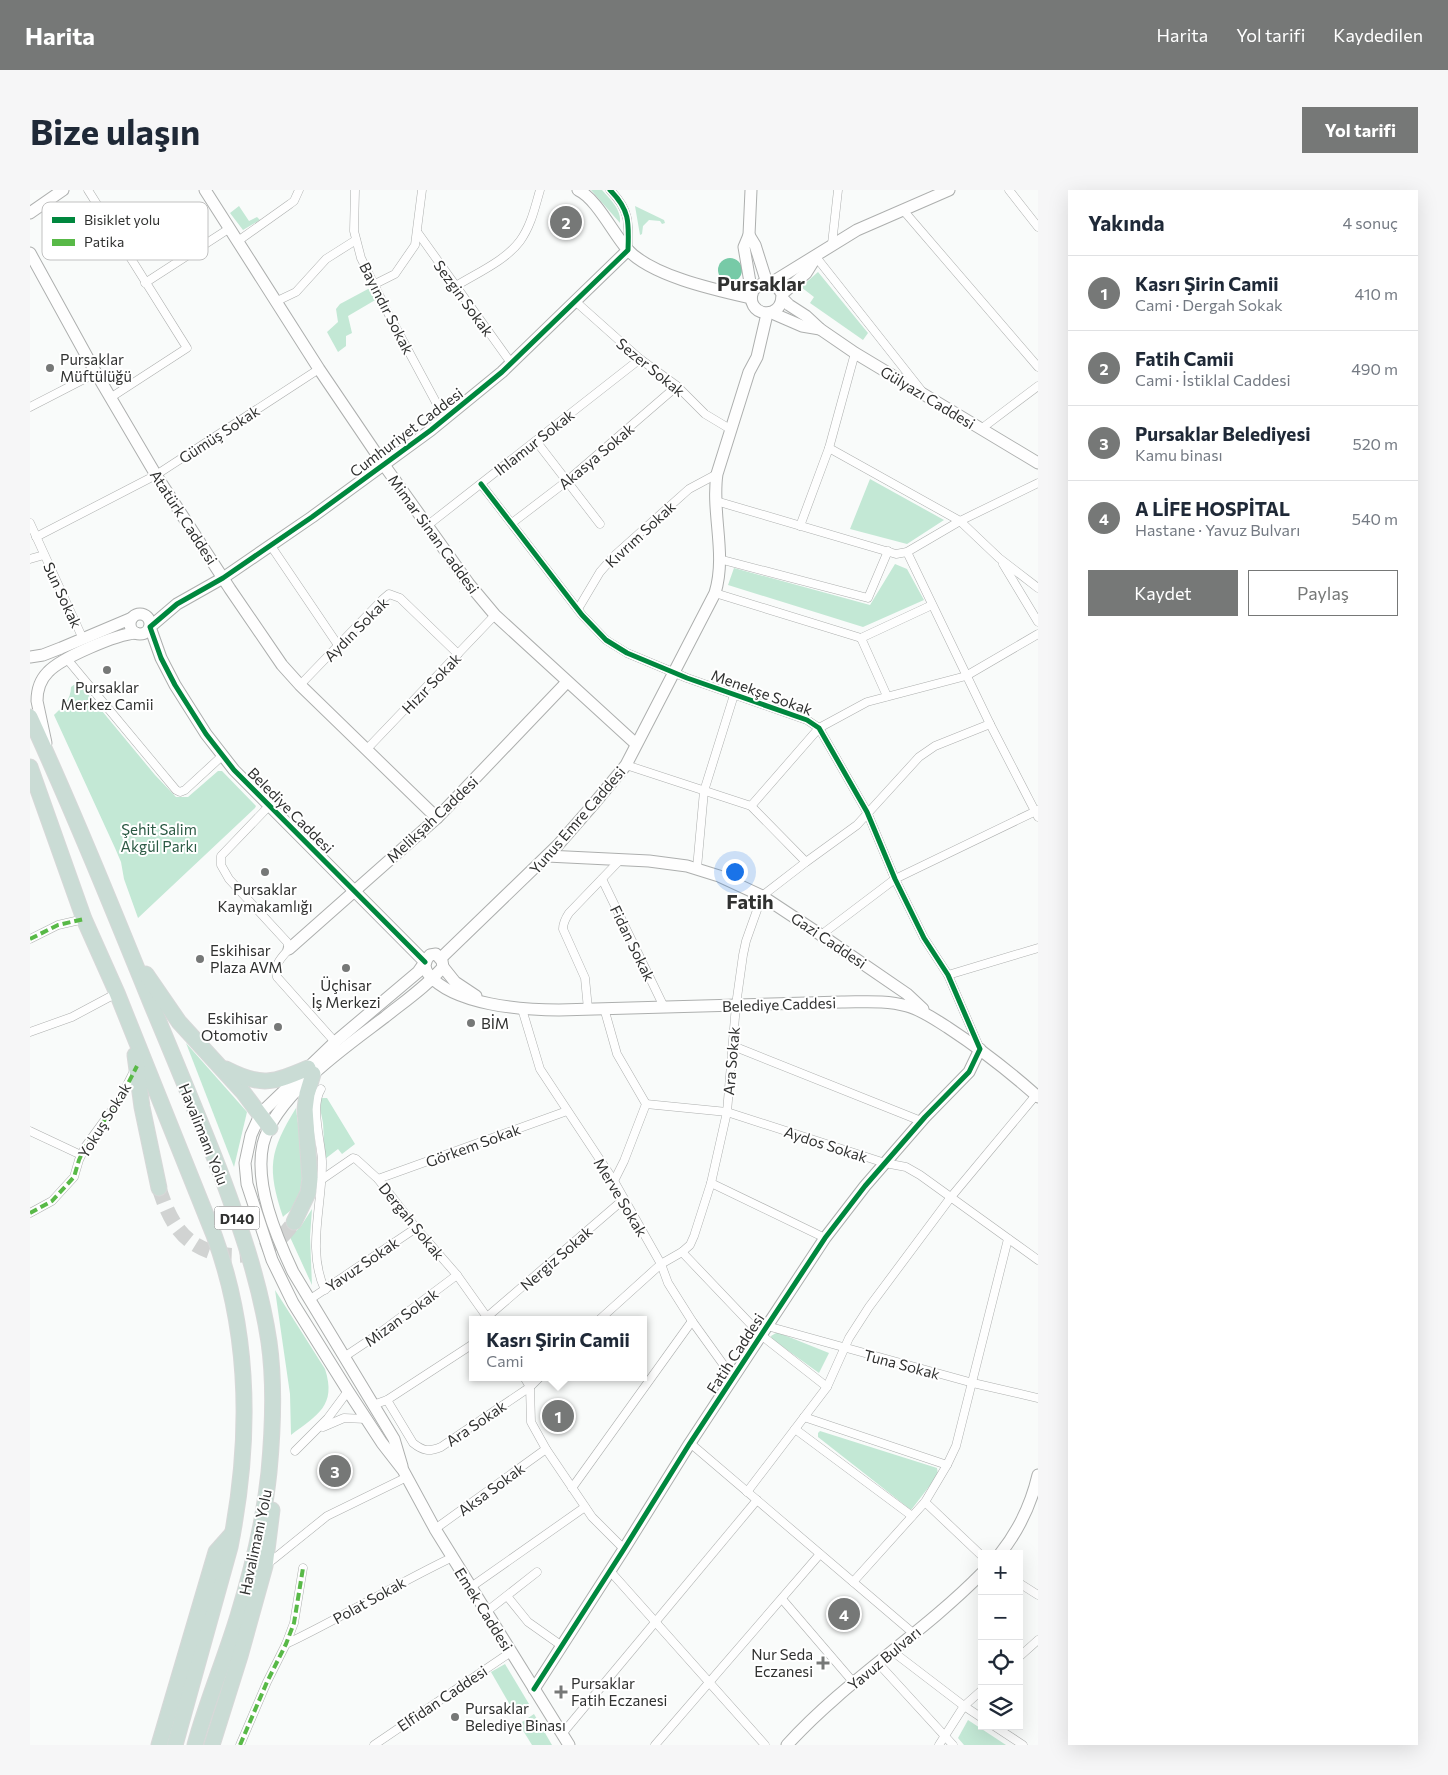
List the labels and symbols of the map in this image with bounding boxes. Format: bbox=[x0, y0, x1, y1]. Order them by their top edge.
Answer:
legend bbox=[42, 202, 208, 260]
pin: 2 bbox=[550, 203, 582, 241]
text: Bisiklet yolu bbox=[84, 211, 160, 228]
text: Patika bbox=[84, 233, 124, 250]
street label: Sezgin Sokak bbox=[430, 257, 498, 339]
street label: Bayındır Sokak bbox=[356, 259, 418, 357]
district label: Pursaklar bbox=[717, 271, 805, 295]
street label: Sezer Sokak bbox=[613, 334, 689, 400]
place label: Pursaklar Müftülüğü bbox=[60, 350, 132, 385]
marker: Pursaklar Müftülüğü bbox=[44, 362, 56, 374]
street label: Gülyazı Caddesi bbox=[878, 362, 978, 432]
street label: Cumhuriyet Caddesi bbox=[346, 384, 466, 480]
street label: Gümüş Sokak bbox=[175, 401, 263, 467]
street label: Ihlamur Sokak bbox=[490, 405, 578, 479]
street label: Akasya Sokak bbox=[555, 419, 637, 493]
street label: Atatürk Caddesi bbox=[147, 466, 221, 568]
street label: Mimar Sinan Caddesi bbox=[385, 471, 483, 597]
street label: Kıvrım Sokak bbox=[601, 497, 679, 571]
street label: Sun Sokak bbox=[40, 559, 86, 631]
street label: Aydın Sokak bbox=[320, 593, 392, 665]
street label: Hızır Sokak bbox=[398, 649, 464, 717]
marker: Pursaklar Merkez Camii bbox=[101, 664, 113, 676]
street label: Menekşe Sokak bbox=[709, 665, 815, 719]
place label: Pursaklar Merkez Camii bbox=[60, 678, 154, 713]
street label: Belediye Caddesi bbox=[244, 763, 338, 857]
street label: Yunus Emre Caddesi bbox=[525, 763, 629, 877]
street label: Melikşah Caddesi bbox=[383, 772, 481, 866]
park label: Şehit Salim Akgül Parkı bbox=[121, 820, 197, 855]
your location bbox=[722, 859, 748, 885]
marker: Pursaklar Kaymakamlığı bbox=[259, 866, 271, 878]
place label: Pursaklar Kaymakamlığı bbox=[217, 880, 313, 915]
district label: Fatih bbox=[726, 889, 774, 913]
street label: Fidan Sokak bbox=[607, 902, 659, 984]
street label: Gazi Caddesi bbox=[788, 908, 870, 972]
place label: Eskihisar Plaza AVM bbox=[210, 941, 283, 976]
marker: Eskihisar Plaza AVM bbox=[194, 953, 206, 965]
marker: Üçhisar İş Merkezi bbox=[340, 962, 352, 974]
place label: Üçhisar İş Merkezi bbox=[311, 976, 381, 1011]
street label: Belediye Caddesi bbox=[722, 993, 836, 1015]
place label: Eskihisar Otomotiv bbox=[201, 1009, 268, 1044]
place label: BİM bbox=[481, 1014, 509, 1032]
marker: BİM bbox=[465, 1017, 477, 1029]
marker: Eskihisar Otomotiv bbox=[272, 1021, 284, 1033]
street label: Ara Sokak bbox=[719, 1026, 743, 1096]
street label: Yokuş Sokak bbox=[74, 1079, 134, 1161]
street label: Havalimanı Yolu bbox=[175, 1081, 233, 1187]
street label: Görkem Sokak bbox=[423, 1120, 523, 1170]
street label: Aydos Sokak bbox=[782, 1122, 870, 1166]
street label: Merve Sokak bbox=[591, 1155, 651, 1239]
street label: Dergah Sokak bbox=[375, 1179, 449, 1263]
road number: D140 bbox=[214, 1206, 260, 1230]
street label: Nergiz Sokak bbox=[516, 1222, 596, 1294]
street label: Yavuz Sokak bbox=[322, 1233, 402, 1295]
street label: Mizan Sokak bbox=[361, 1284, 441, 1350]
street label: Fatih Caddesi bbox=[702, 1310, 768, 1396]
street label: Tuna Sokak bbox=[862, 1345, 942, 1383]
street label: Ara Sokak bbox=[442, 1396, 510, 1450]
pin: 1 bbox=[542, 1397, 574, 1435]
pin: 3 bbox=[319, 1452, 351, 1490]
street label: Aksa Sokak bbox=[454, 1459, 528, 1519]
street label: Havalimanı Yolu bbox=[235, 1487, 275, 1597]
street label: Emek Caddesi bbox=[451, 1564, 517, 1654]
street label: Polat Sokak bbox=[329, 1573, 409, 1627]
pin: 4 bbox=[828, 1595, 860, 1633]
street label: Yavuz Bulvarı bbox=[844, 1622, 924, 1694]
place label: Nur Seda Eczanesi bbox=[751, 1645, 813, 1680]
marker: Nur Seda Eczanesi bbox=[817, 1657, 829, 1669]
street label: Elfidan Caddesi bbox=[394, 1661, 490, 1735]
place label: Pursaklar Fatih Eczanesi bbox=[571, 1674, 667, 1709]
marker: Pursaklar Fatih Eczanesi bbox=[555, 1686, 567, 1698]
place label: Pursaklar Belediye Binası bbox=[465, 1699, 566, 1734]
marker: Pursaklar Belediye Binası bbox=[449, 1711, 461, 1723]

